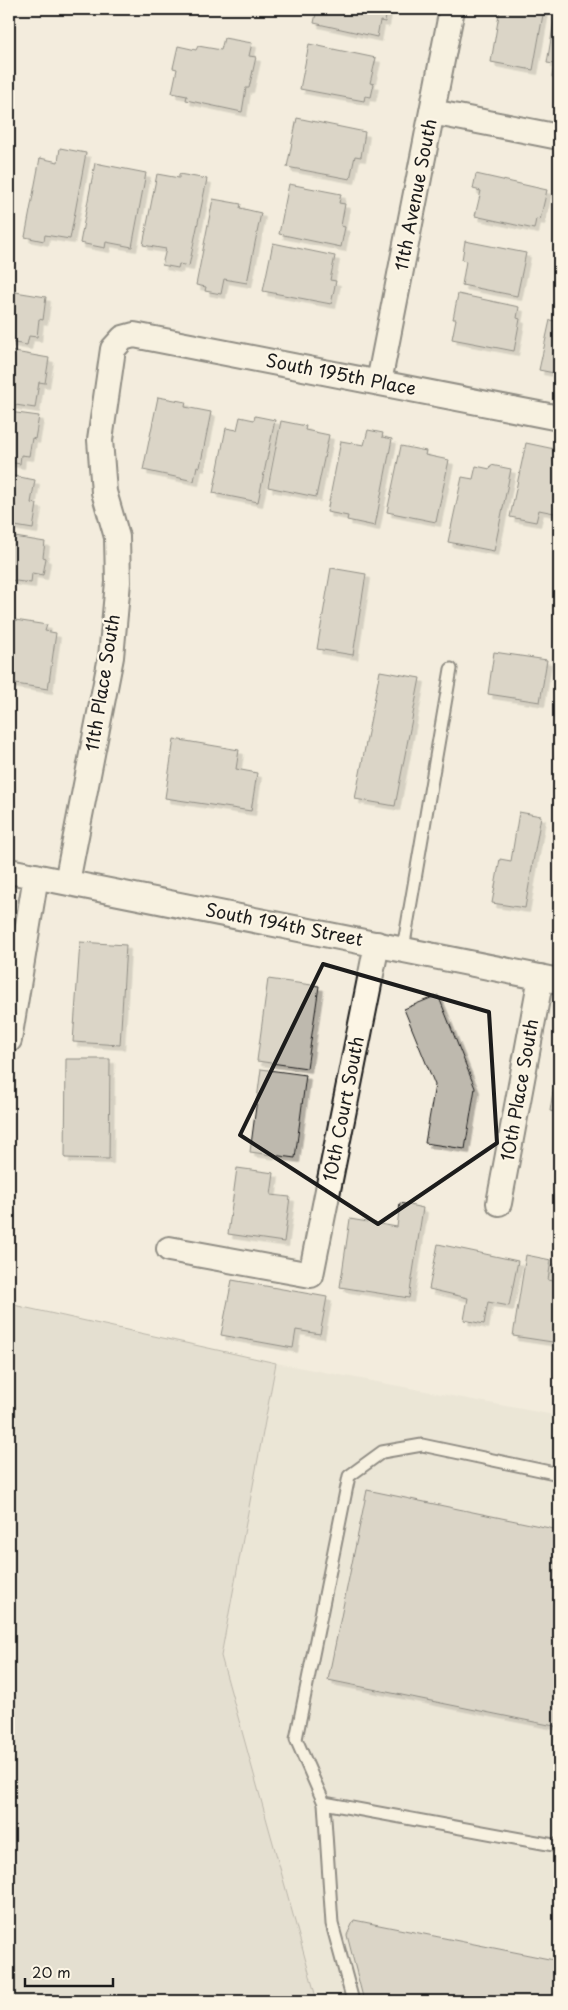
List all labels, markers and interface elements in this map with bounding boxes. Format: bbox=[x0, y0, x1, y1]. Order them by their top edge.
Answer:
street label: 11th Avenue South bbox=[387, 116, 443, 273]
street label: South 195th Place bbox=[264, 346, 419, 401]
street label: 11th Place South bbox=[77, 612, 126, 754]
street label: South 194th Street bbox=[203, 895, 366, 952]
street label: 10th Place South bbox=[493, 1017, 544, 1163]
street label: 10th Court South bbox=[315, 1034, 370, 1184]
scale bar bbox=[25, 1955, 112, 1987]
text: 20 m bbox=[32, 1960, 71, 1983]

